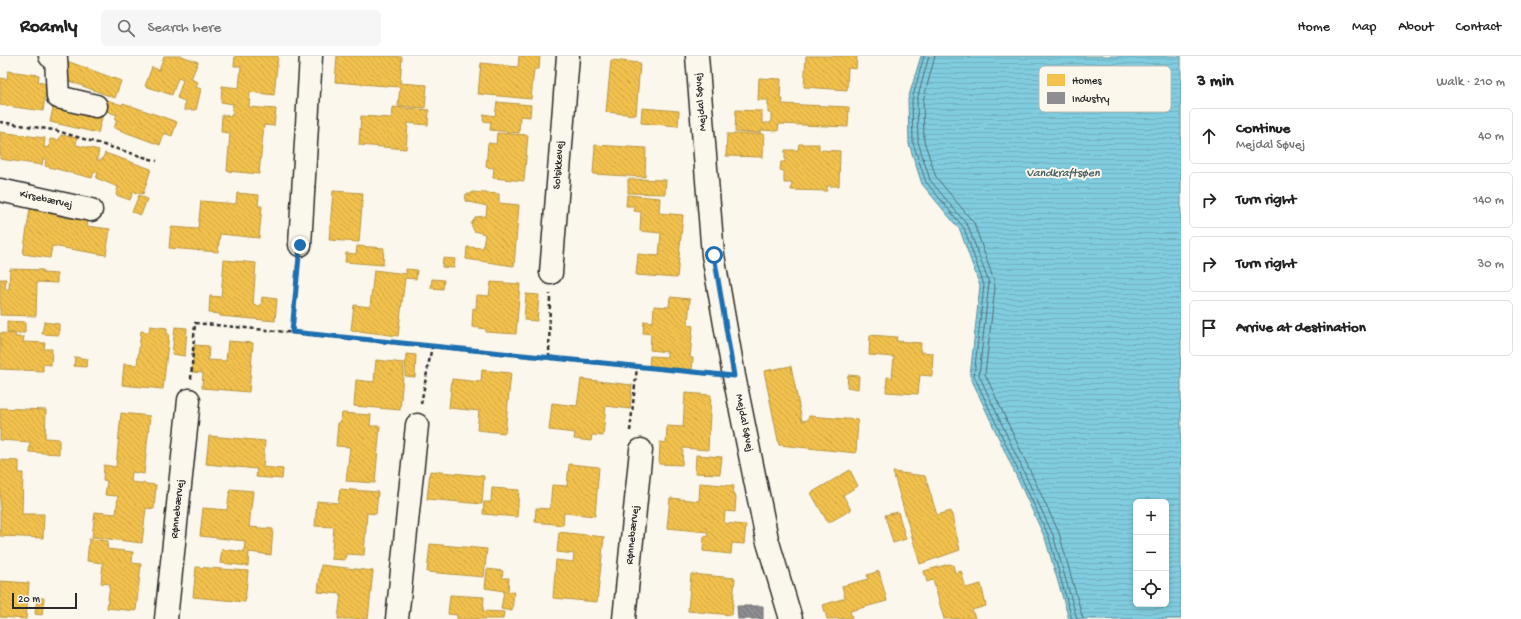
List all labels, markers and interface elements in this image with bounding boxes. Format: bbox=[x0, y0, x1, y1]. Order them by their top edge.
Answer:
search box bbox=[101, 10, 381, 46]
text: Roamly bbox=[20, 16, 77, 39]
icon: search bbox=[115, 17, 137, 39]
text: Search here bbox=[147, 19, 221, 37]
text: Home bbox=[1298, 19, 1330, 36]
text: Map bbox=[1352, 19, 1376, 36]
text: About bbox=[1398, 19, 1434, 36]
text: Contact bbox=[1456, 19, 1501, 36]
legend bbox=[1039, 66, 1171, 112]
street label: Mejdal Søvej bbox=[692, 72, 710, 132]
text: 3 min bbox=[1197, 72, 1234, 92]
text: Walk · 210 m bbox=[1437, 75, 1505, 90]
text: Homes bbox=[1072, 76, 1102, 88]
text: Industry bbox=[1072, 94, 1110, 106]
text: Continue bbox=[1236, 120, 1290, 138]
icon: ahead bbox=[1198, 125, 1220, 147]
text: 40 m bbox=[1478, 129, 1504, 144]
text: Mejdal Søvej bbox=[1236, 138, 1305, 153]
street label: Solsikkevej bbox=[551, 140, 567, 190]
water label: Vandkraftsøen bbox=[1026, 167, 1100, 181]
street label: Kirsebærvej bbox=[18, 189, 74, 211]
icon: right bbox=[1198, 189, 1220, 211]
text: Turn right bbox=[1236, 191, 1296, 209]
text: 140 m bbox=[1473, 193, 1504, 208]
route end bbox=[291, 236, 309, 254]
route start bbox=[705, 246, 723, 264]
icon: right bbox=[1198, 253, 1220, 275]
text: Turn right bbox=[1236, 255, 1296, 273]
text: 30 m bbox=[1478, 257, 1504, 272]
icon: arrive bbox=[1198, 317, 1220, 339]
text: Arrive at destination bbox=[1236, 319, 1366, 337]
street label: Mejdal Søvej bbox=[733, 393, 755, 453]
street label: Rønnebærvej bbox=[169, 479, 187, 539]
map controls bbox=[1133, 499, 1169, 607]
button: + bbox=[1133, 499, 1169, 535]
street label: Rønnebærvej bbox=[624, 505, 642, 565]
button: − bbox=[1133, 535, 1169, 571]
button: locate bbox=[1133, 571, 1169, 607]
scale bar bbox=[12, 591, 77, 610]
text: 20 m bbox=[18, 594, 40, 606]

